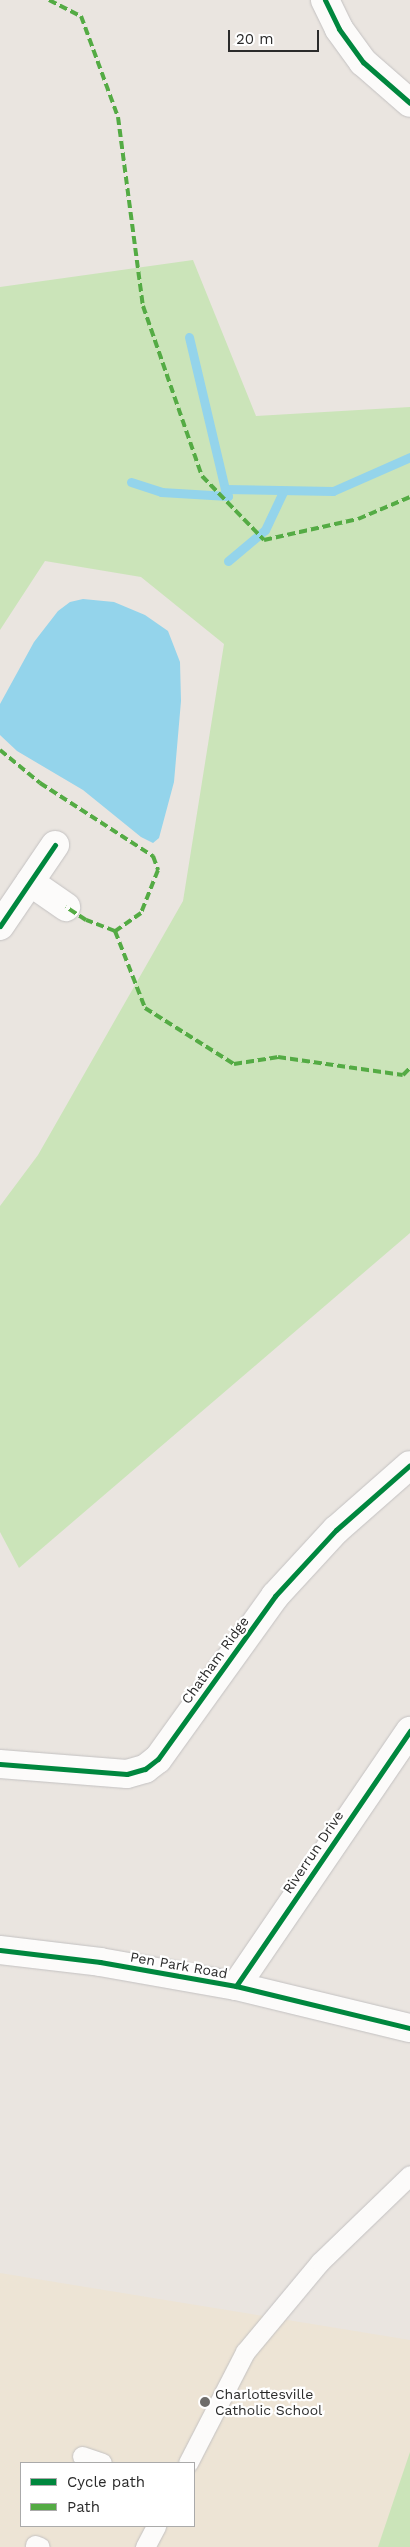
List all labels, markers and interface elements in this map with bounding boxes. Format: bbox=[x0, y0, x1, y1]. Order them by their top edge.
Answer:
scale bar bbox=[230, 20, 321, 52]
text: 20 m bbox=[236, 30, 274, 48]
street label: Chatham Ridge bbox=[178, 1613, 252, 1707]
street label: Riverrun Drive bbox=[279, 1807, 347, 1897]
street label: Pen Park Road bbox=[129, 1948, 229, 1982]
place label: Charlottesville Catholic School bbox=[215, 2386, 322, 2418]
marker: Charlottesville Catholic School bbox=[199, 2396, 211, 2408]
legend bbox=[20, 2462, 195, 2527]
text: Cycle path bbox=[67, 2473, 145, 2491]
text: Path bbox=[67, 2498, 100, 2516]

